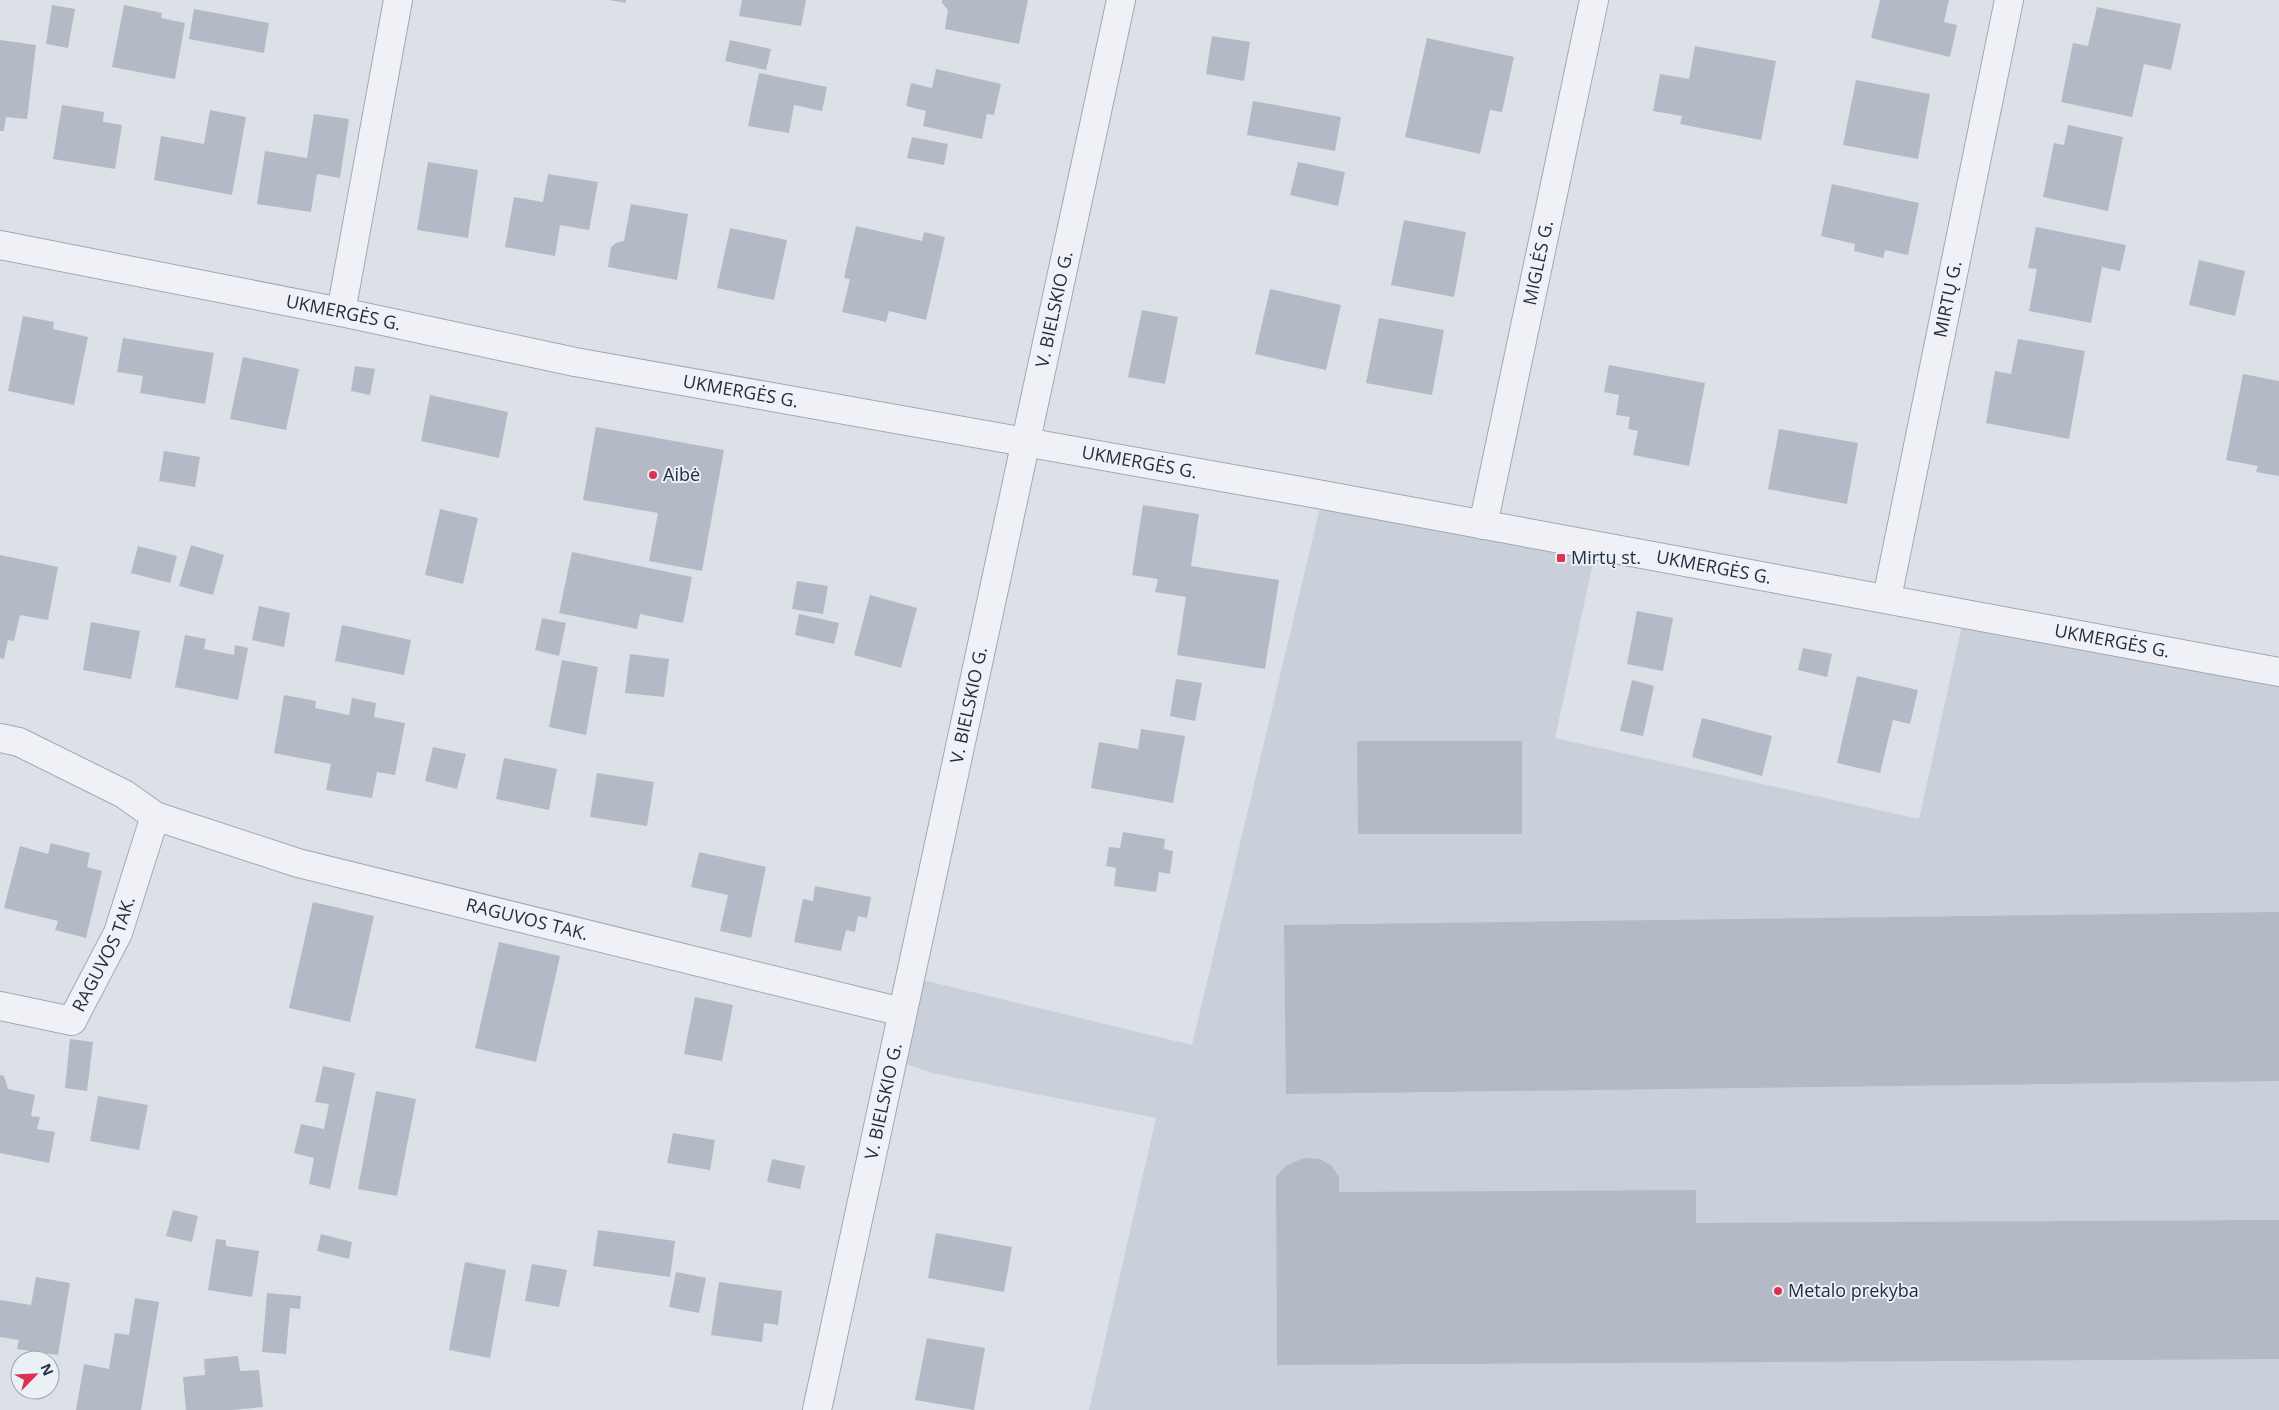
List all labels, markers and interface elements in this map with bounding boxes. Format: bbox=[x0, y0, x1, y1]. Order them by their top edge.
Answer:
street label: MIGLĖS G. bbox=[1517, 218, 1558, 307]
street label: V. BIELSKIO G. bbox=[1029, 249, 1078, 370]
street label: MIRTŲ G. bbox=[1927, 258, 1967, 340]
street label: UKMERGĖS G. bbox=[284, 288, 403, 335]
street label: UKMERGĖS G. bbox=[681, 368, 800, 413]
street label: UKMERGĖS G. bbox=[1080, 439, 1199, 483]
place label: Aibė bbox=[663, 462, 700, 486]
marker: Aibė bbox=[647, 469, 659, 481]
street label: UKMERGĖS G. bbox=[1654, 544, 1774, 589]
place label: Mirtų st. bbox=[1571, 545, 1641, 569]
marker: Mirtų st. bbox=[1555, 552, 1567, 564]
street label: UKMERGĖS G. bbox=[2053, 618, 2172, 663]
street label: V. BIELSKIO G. bbox=[944, 644, 992, 766]
street label: RAGUVOS TAK. bbox=[464, 892, 591, 945]
street label: RAGUVOS TAK. bbox=[66, 893, 140, 1016]
street label: V. BIELSKIO G. bbox=[858, 1040, 907, 1161]
place label: Metalo prekyba bbox=[1788, 1278, 1919, 1302]
marker: Metalo prekyba bbox=[1772, 1285, 1784, 1297]
north arrow bbox=[10, 1350, 60, 1400]
text: N bbox=[36, 1360, 58, 1379]

